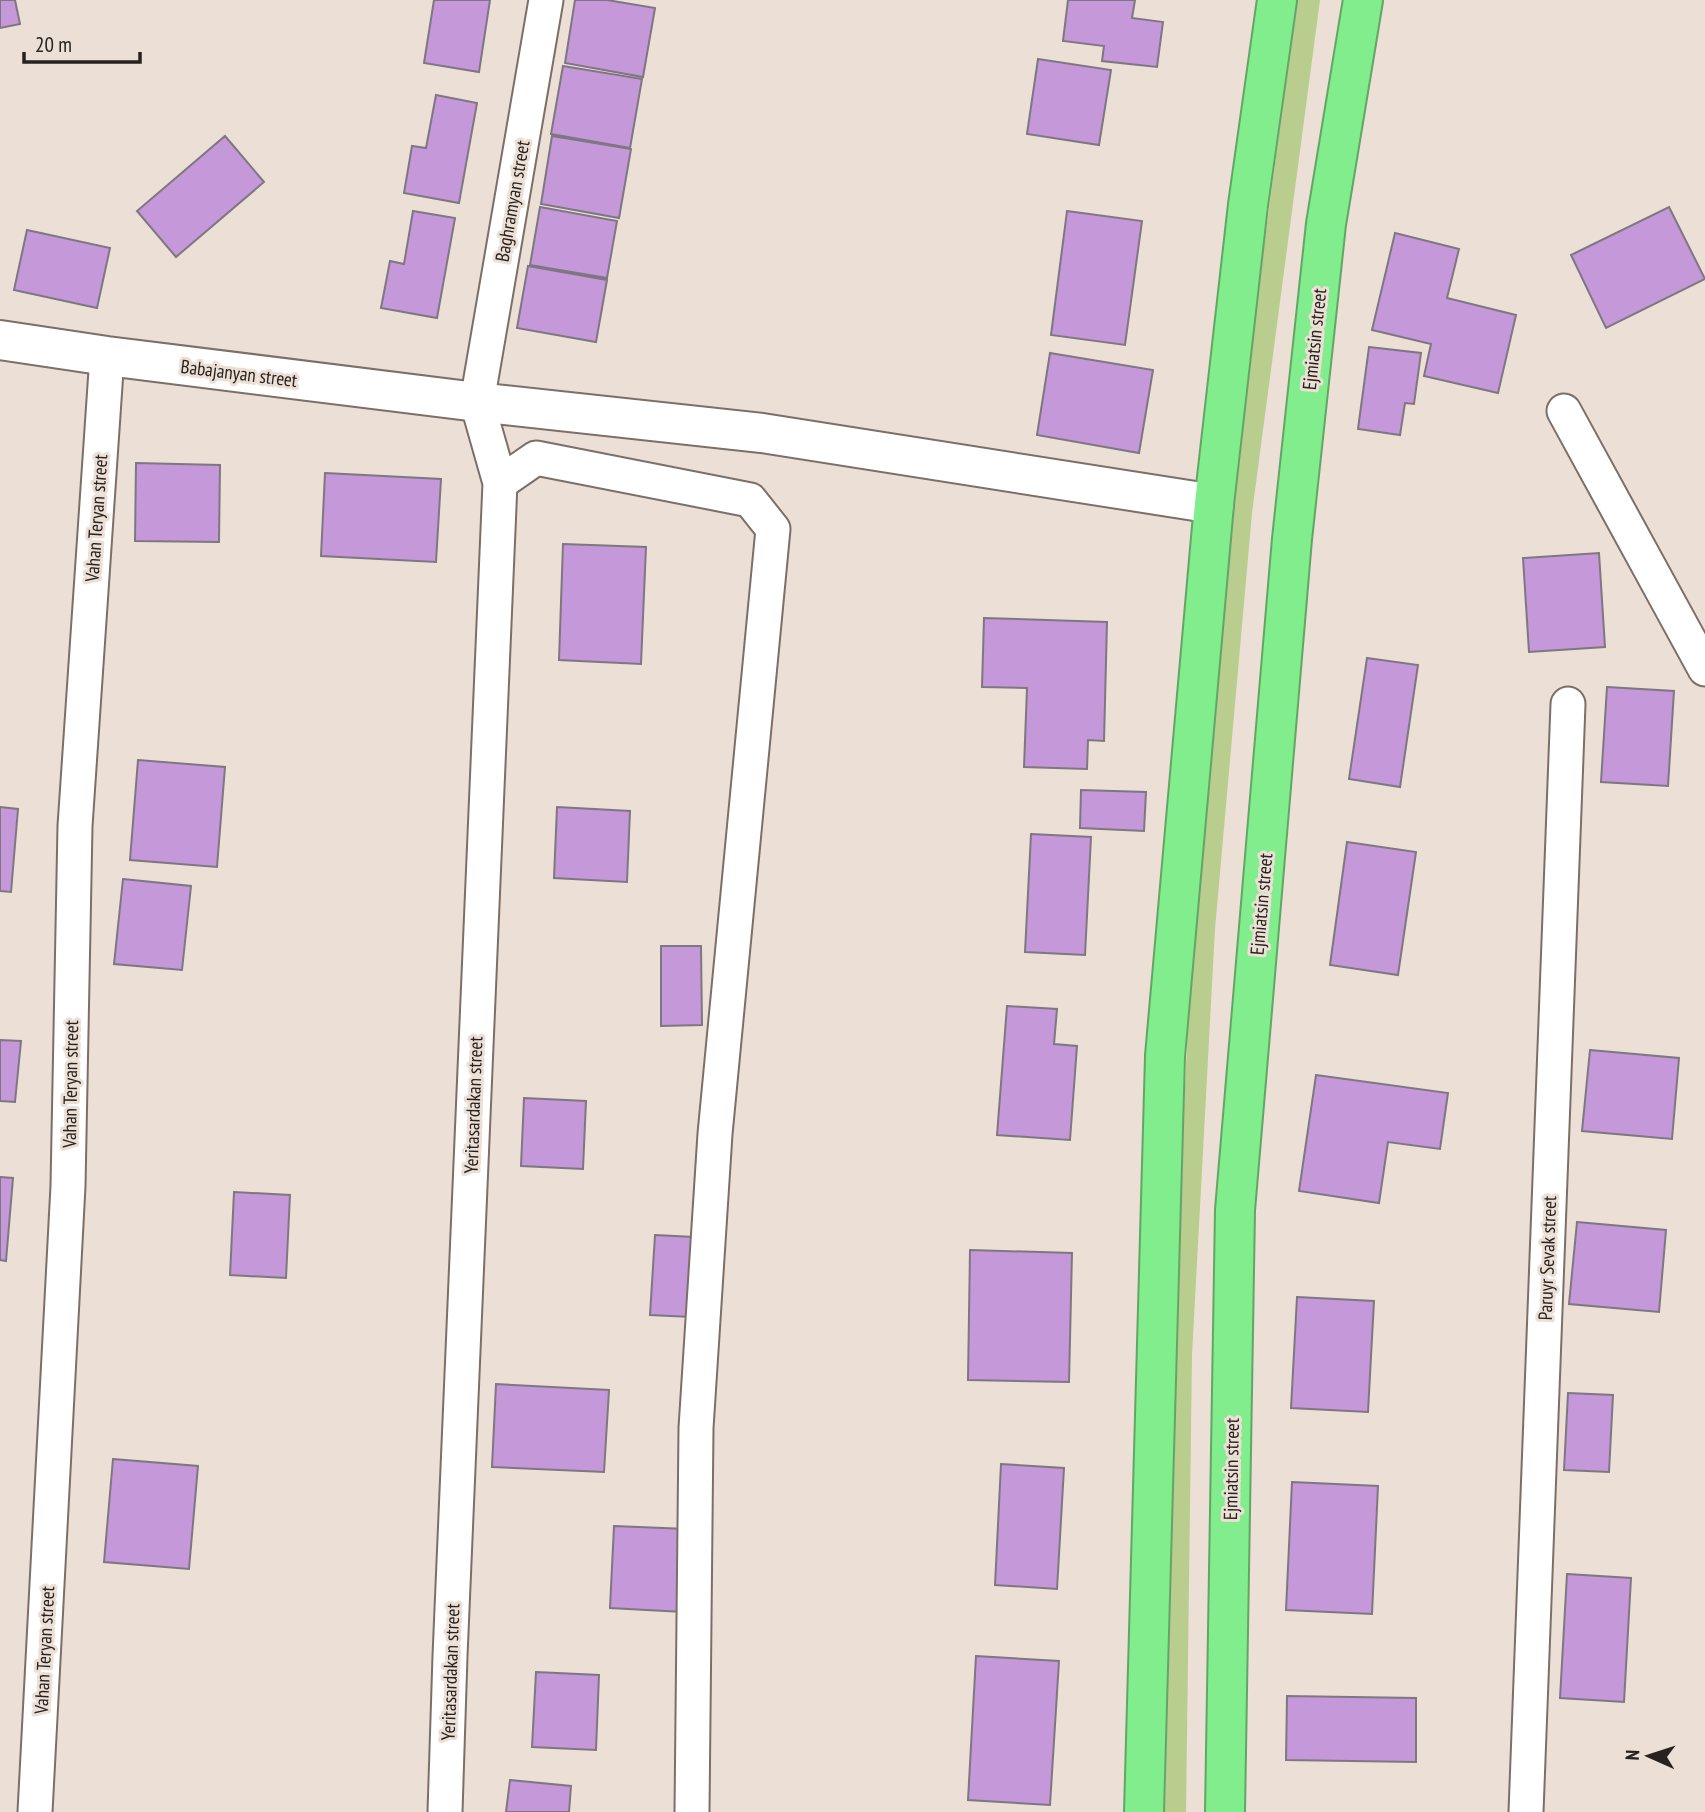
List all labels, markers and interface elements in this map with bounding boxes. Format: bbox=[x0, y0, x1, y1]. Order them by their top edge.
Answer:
scale bar bbox=[24, 21, 140, 65]
text: 20 m bbox=[35, 31, 72, 58]
street label: Baghramyan street bbox=[490, 138, 535, 264]
street label: Ejmiatsin street bbox=[1297, 286, 1331, 391]
street label: Babajanyan street bbox=[179, 354, 299, 392]
street label: Vahan Teryan street bbox=[80, 453, 112, 584]
street label: Ejmiatsin street bbox=[1245, 851, 1277, 956]
street label: Vahan Teryan street bbox=[57, 1019, 83, 1149]
street label: Yeritasardakan street bbox=[459, 1035, 487, 1174]
street label: Paruyr Sevak street bbox=[1533, 1195, 1561, 1321]
street label: Ejmiatsin street bbox=[1218, 1417, 1244, 1520]
street label: Vahan Teryan street bbox=[29, 1585, 59, 1715]
street label: Yeritasardakan street bbox=[436, 1602, 464, 1741]
north arrow bbox=[1614, 1721, 1684, 1791]
text: N bbox=[1620, 1749, 1644, 1761]

